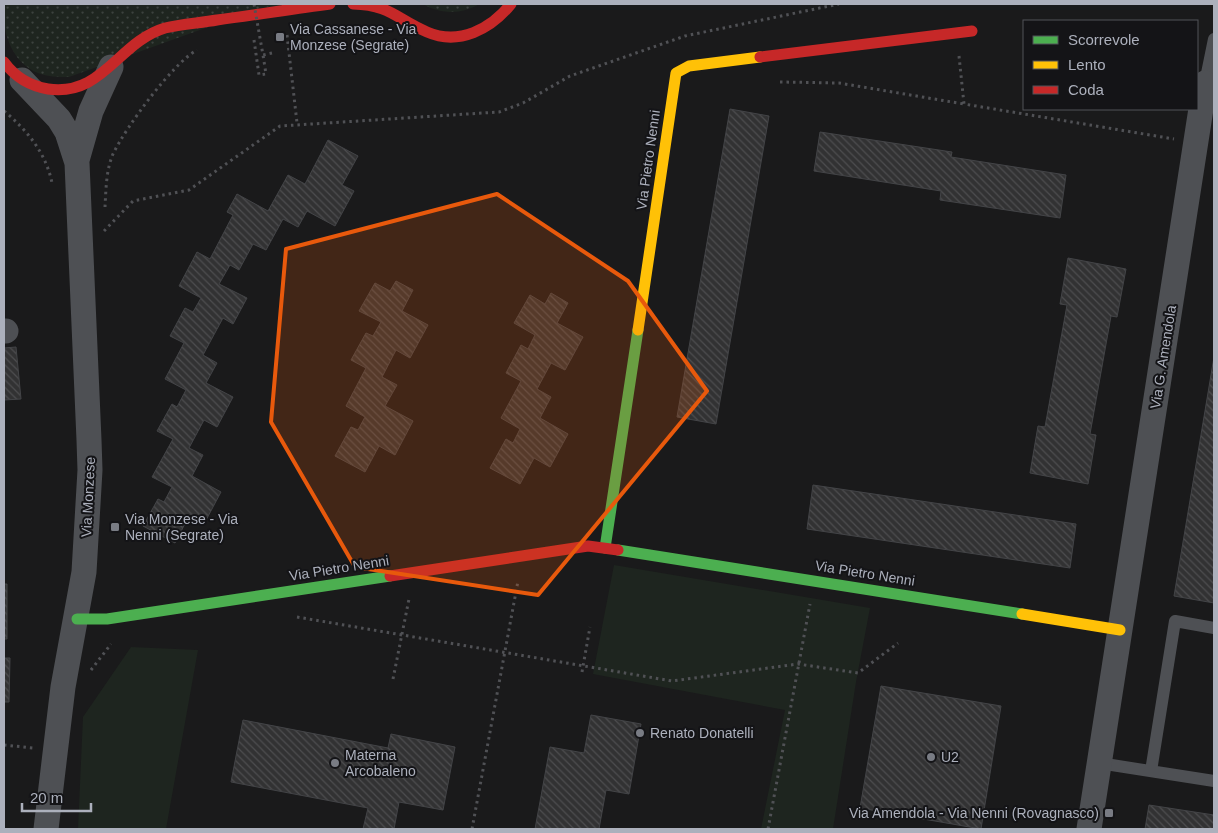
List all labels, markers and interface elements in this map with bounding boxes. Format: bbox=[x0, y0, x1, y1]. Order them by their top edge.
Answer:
legend bbox=[1023, 20, 1198, 110]
place label: Via Cassanese - Via Monzese (Segrate) bbox=[290, 21, 417, 53]
marker: Via Cassanese - Via Monzese (Segrate) bbox=[274, 31, 286, 43]
text: Scorrevole bbox=[1068, 31, 1140, 48]
text: Lento bbox=[1068, 56, 1106, 73]
text: Coda bbox=[1068, 81, 1105, 98]
street label: Via Pietro Nenni bbox=[633, 109, 663, 211]
street label: Via G. Amendola bbox=[1147, 304, 1179, 410]
street label: Via Monzese bbox=[78, 456, 98, 538]
place label: Via Monzese - Via Nenni (Segrate) bbox=[125, 511, 238, 543]
marker: Via Monzese - Via Nenni (Segrate) bbox=[109, 521, 121, 533]
street label: Via Pietro Nenni bbox=[288, 552, 390, 584]
street label: Via Pietro Nenni bbox=[814, 557, 916, 589]
place label: Renato Donatelli bbox=[650, 725, 754, 741]
marker: Renato Donatelli bbox=[634, 727, 646, 739]
place label: Materna Arcobaleno bbox=[345, 747, 416, 779]
place label: U2 bbox=[941, 749, 959, 765]
marker: U2 bbox=[925, 751, 937, 763]
marker: Materna Arcobaleno bbox=[329, 757, 341, 769]
scale bar bbox=[22, 780, 91, 812]
text: 20 m bbox=[30, 789, 63, 806]
place label: Via Amendola - Via Nenni (Rovagnasco) bbox=[849, 805, 1099, 821]
marker: Via Amendola - Via Nenni (Rovagnasco) bbox=[1103, 807, 1115, 819]

